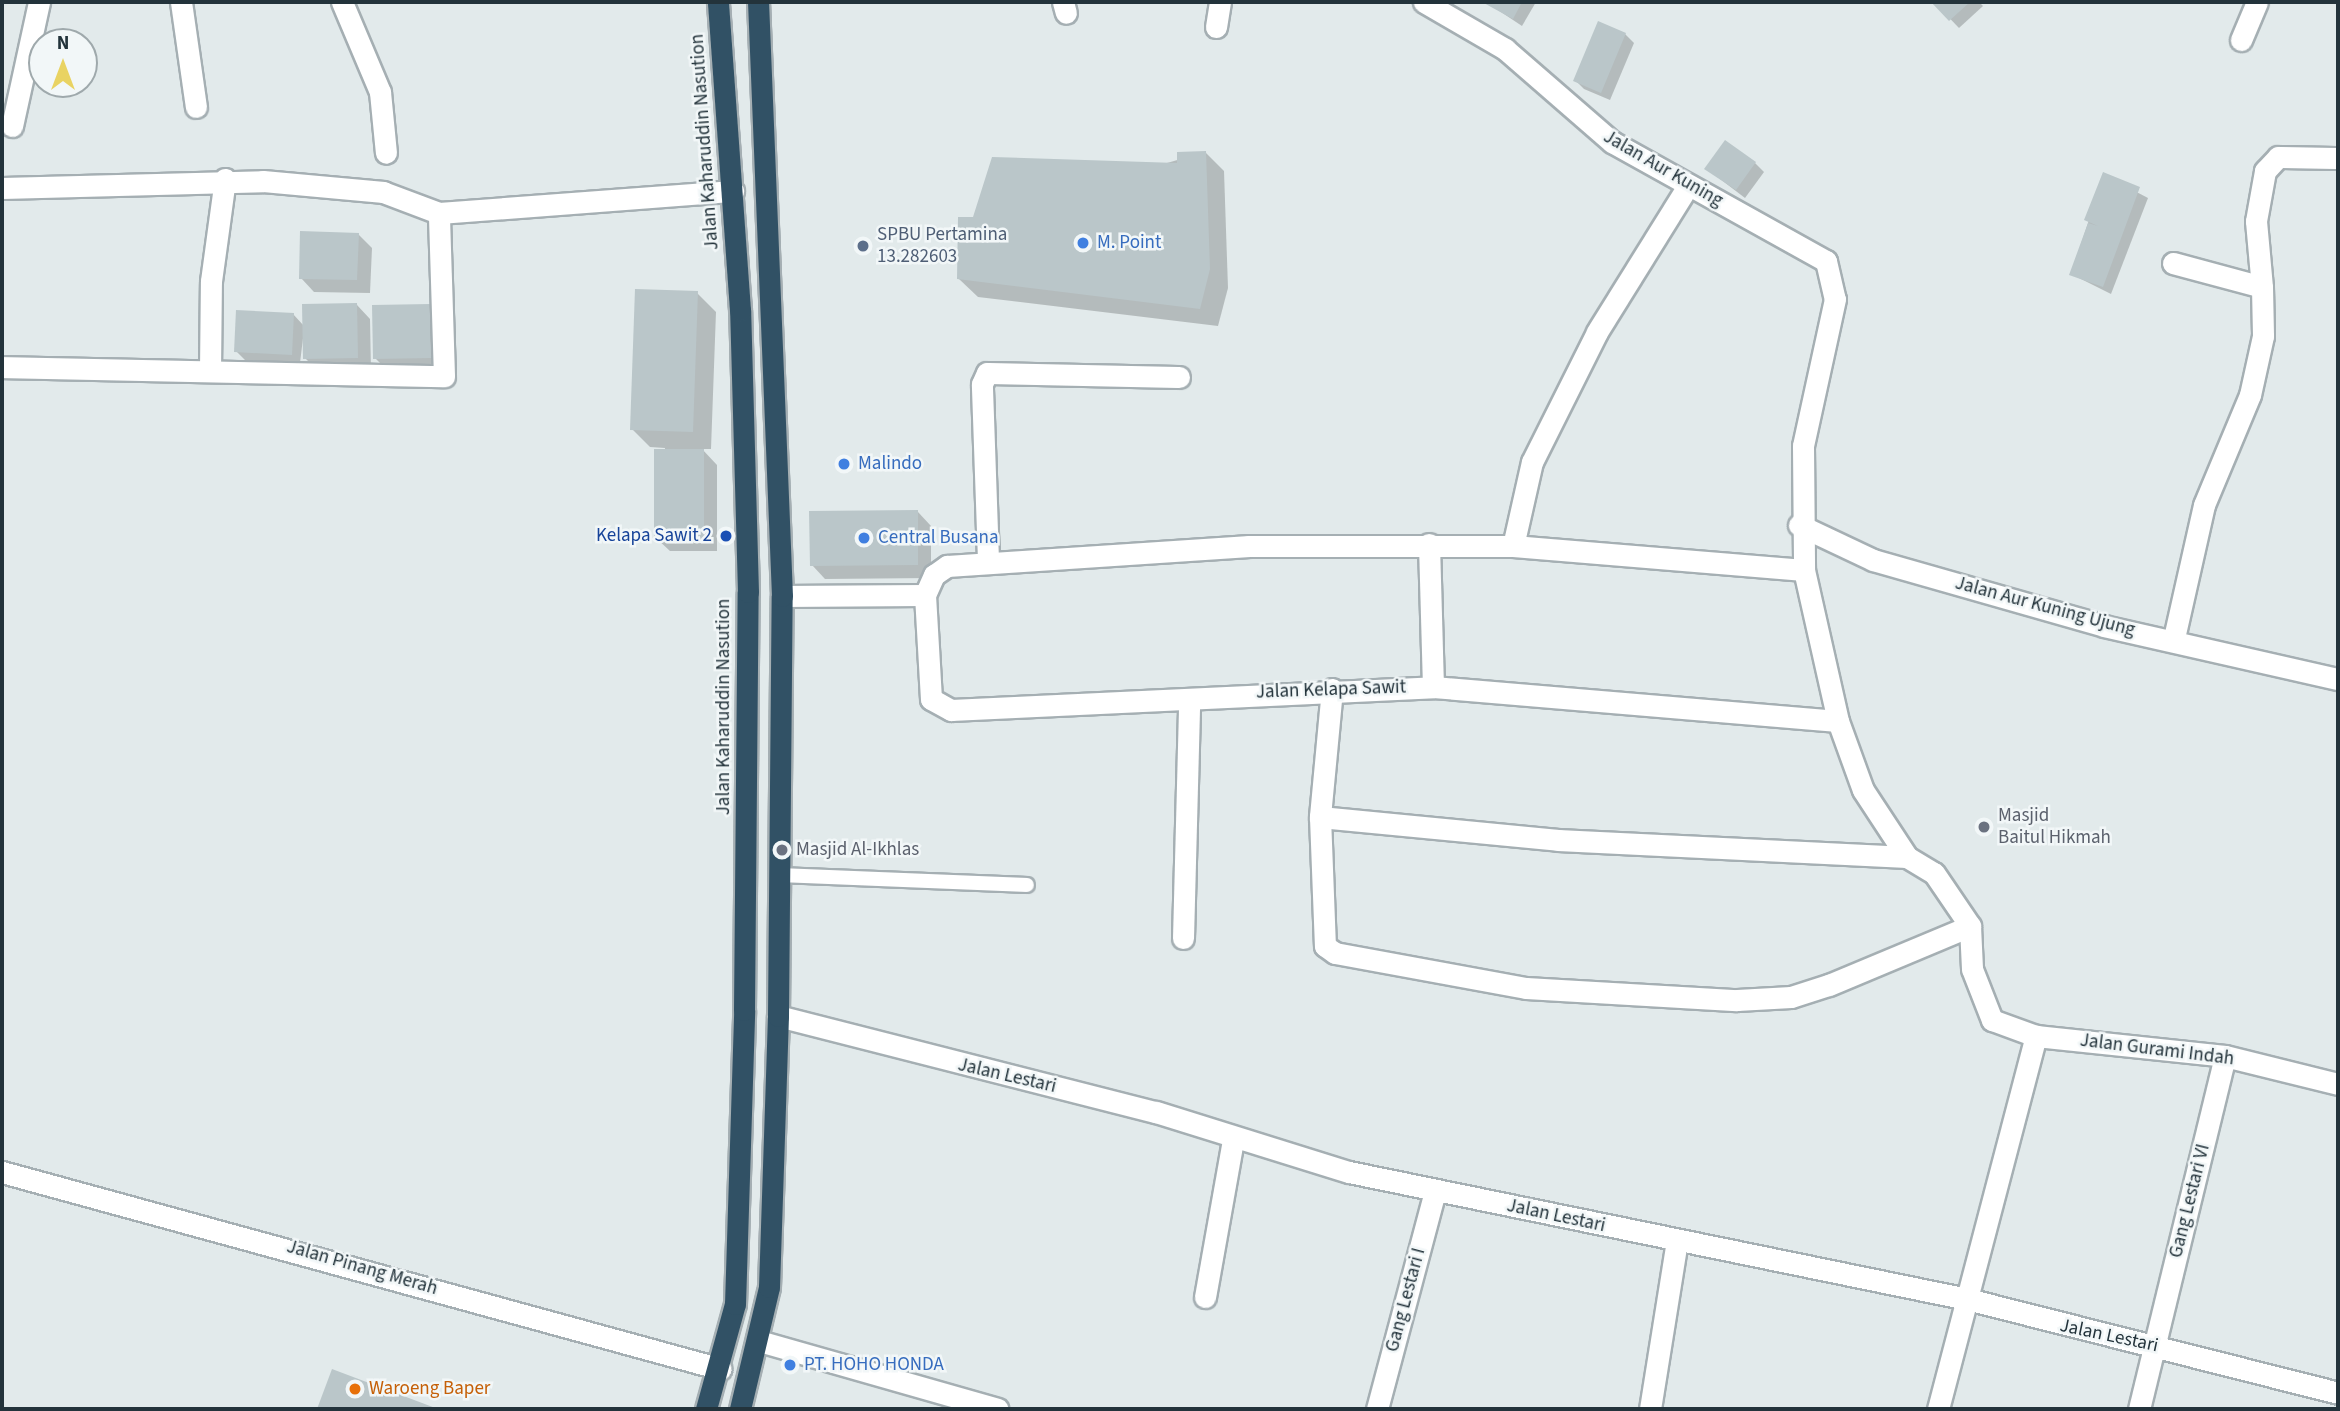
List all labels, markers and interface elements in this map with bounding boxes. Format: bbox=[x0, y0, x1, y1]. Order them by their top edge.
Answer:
north arrow bbox=[28, 28, 98, 98]
text: N bbox=[57, 30, 69, 57]
street label: Jalan Kaharuddin Nasution bbox=[686, 33, 724, 251]
street label: Jalan Aur Kuning bbox=[1599, 126, 1727, 212]
place label: SPBU Pertamina 13.282603 bbox=[877, 224, 1007, 268]
place label: M. Point bbox=[1097, 232, 1161, 254]
marker: M. Point bbox=[1075, 235, 1091, 251]
marker: SPBU Pertamina 13.282603 bbox=[855, 238, 871, 254]
place label: Malindo bbox=[858, 453, 922, 475]
marker: Malindo bbox=[836, 456, 852, 472]
place label: Kelapa Sawit 2 bbox=[596, 525, 712, 547]
place label: Central Busana bbox=[878, 527, 998, 549]
marker: Kelapa Sawit 2 bbox=[718, 528, 734, 544]
marker: Central Busana bbox=[856, 530, 872, 546]
street label: Jalan Aur Kuning Ujung bbox=[1953, 572, 2137, 642]
street label: Jalan Kaharuddin Nasution bbox=[713, 599, 735, 815]
street label: Jalan Kelapa Sawit bbox=[1256, 676, 1406, 704]
place label: Masjid Baitul Hikmah bbox=[1998, 805, 2111, 849]
marker: Masjid Baitul Hikmah bbox=[1976, 819, 1992, 835]
place label: Masjid Al-Ikhlas bbox=[796, 839, 919, 861]
marker: Masjid Al-Ikhlas bbox=[774, 842, 790, 858]
street label: Jalan Gurami Indah bbox=[2079, 1029, 2235, 1071]
street label: Jalan Lestari bbox=[956, 1054, 1058, 1098]
street label: Gang Lestari VI bbox=[2165, 1142, 2215, 1260]
street label: Jalan Lestari bbox=[1505, 1194, 1607, 1238]
street label: Jalan Pinang Merah bbox=[284, 1236, 440, 1300]
street label: Gang Lestari I bbox=[1381, 1245, 1431, 1355]
street label: Jalan Lestari bbox=[2058, 1314, 2160, 1358]
place label: PT. HOHO HONDA bbox=[804, 1354, 944, 1376]
marker: PT. HOHO HONDA bbox=[782, 1357, 798, 1373]
place label: Waroeng Baper bbox=[369, 1378, 490, 1400]
marker: Waroeng Baper bbox=[347, 1381, 363, 1397]

